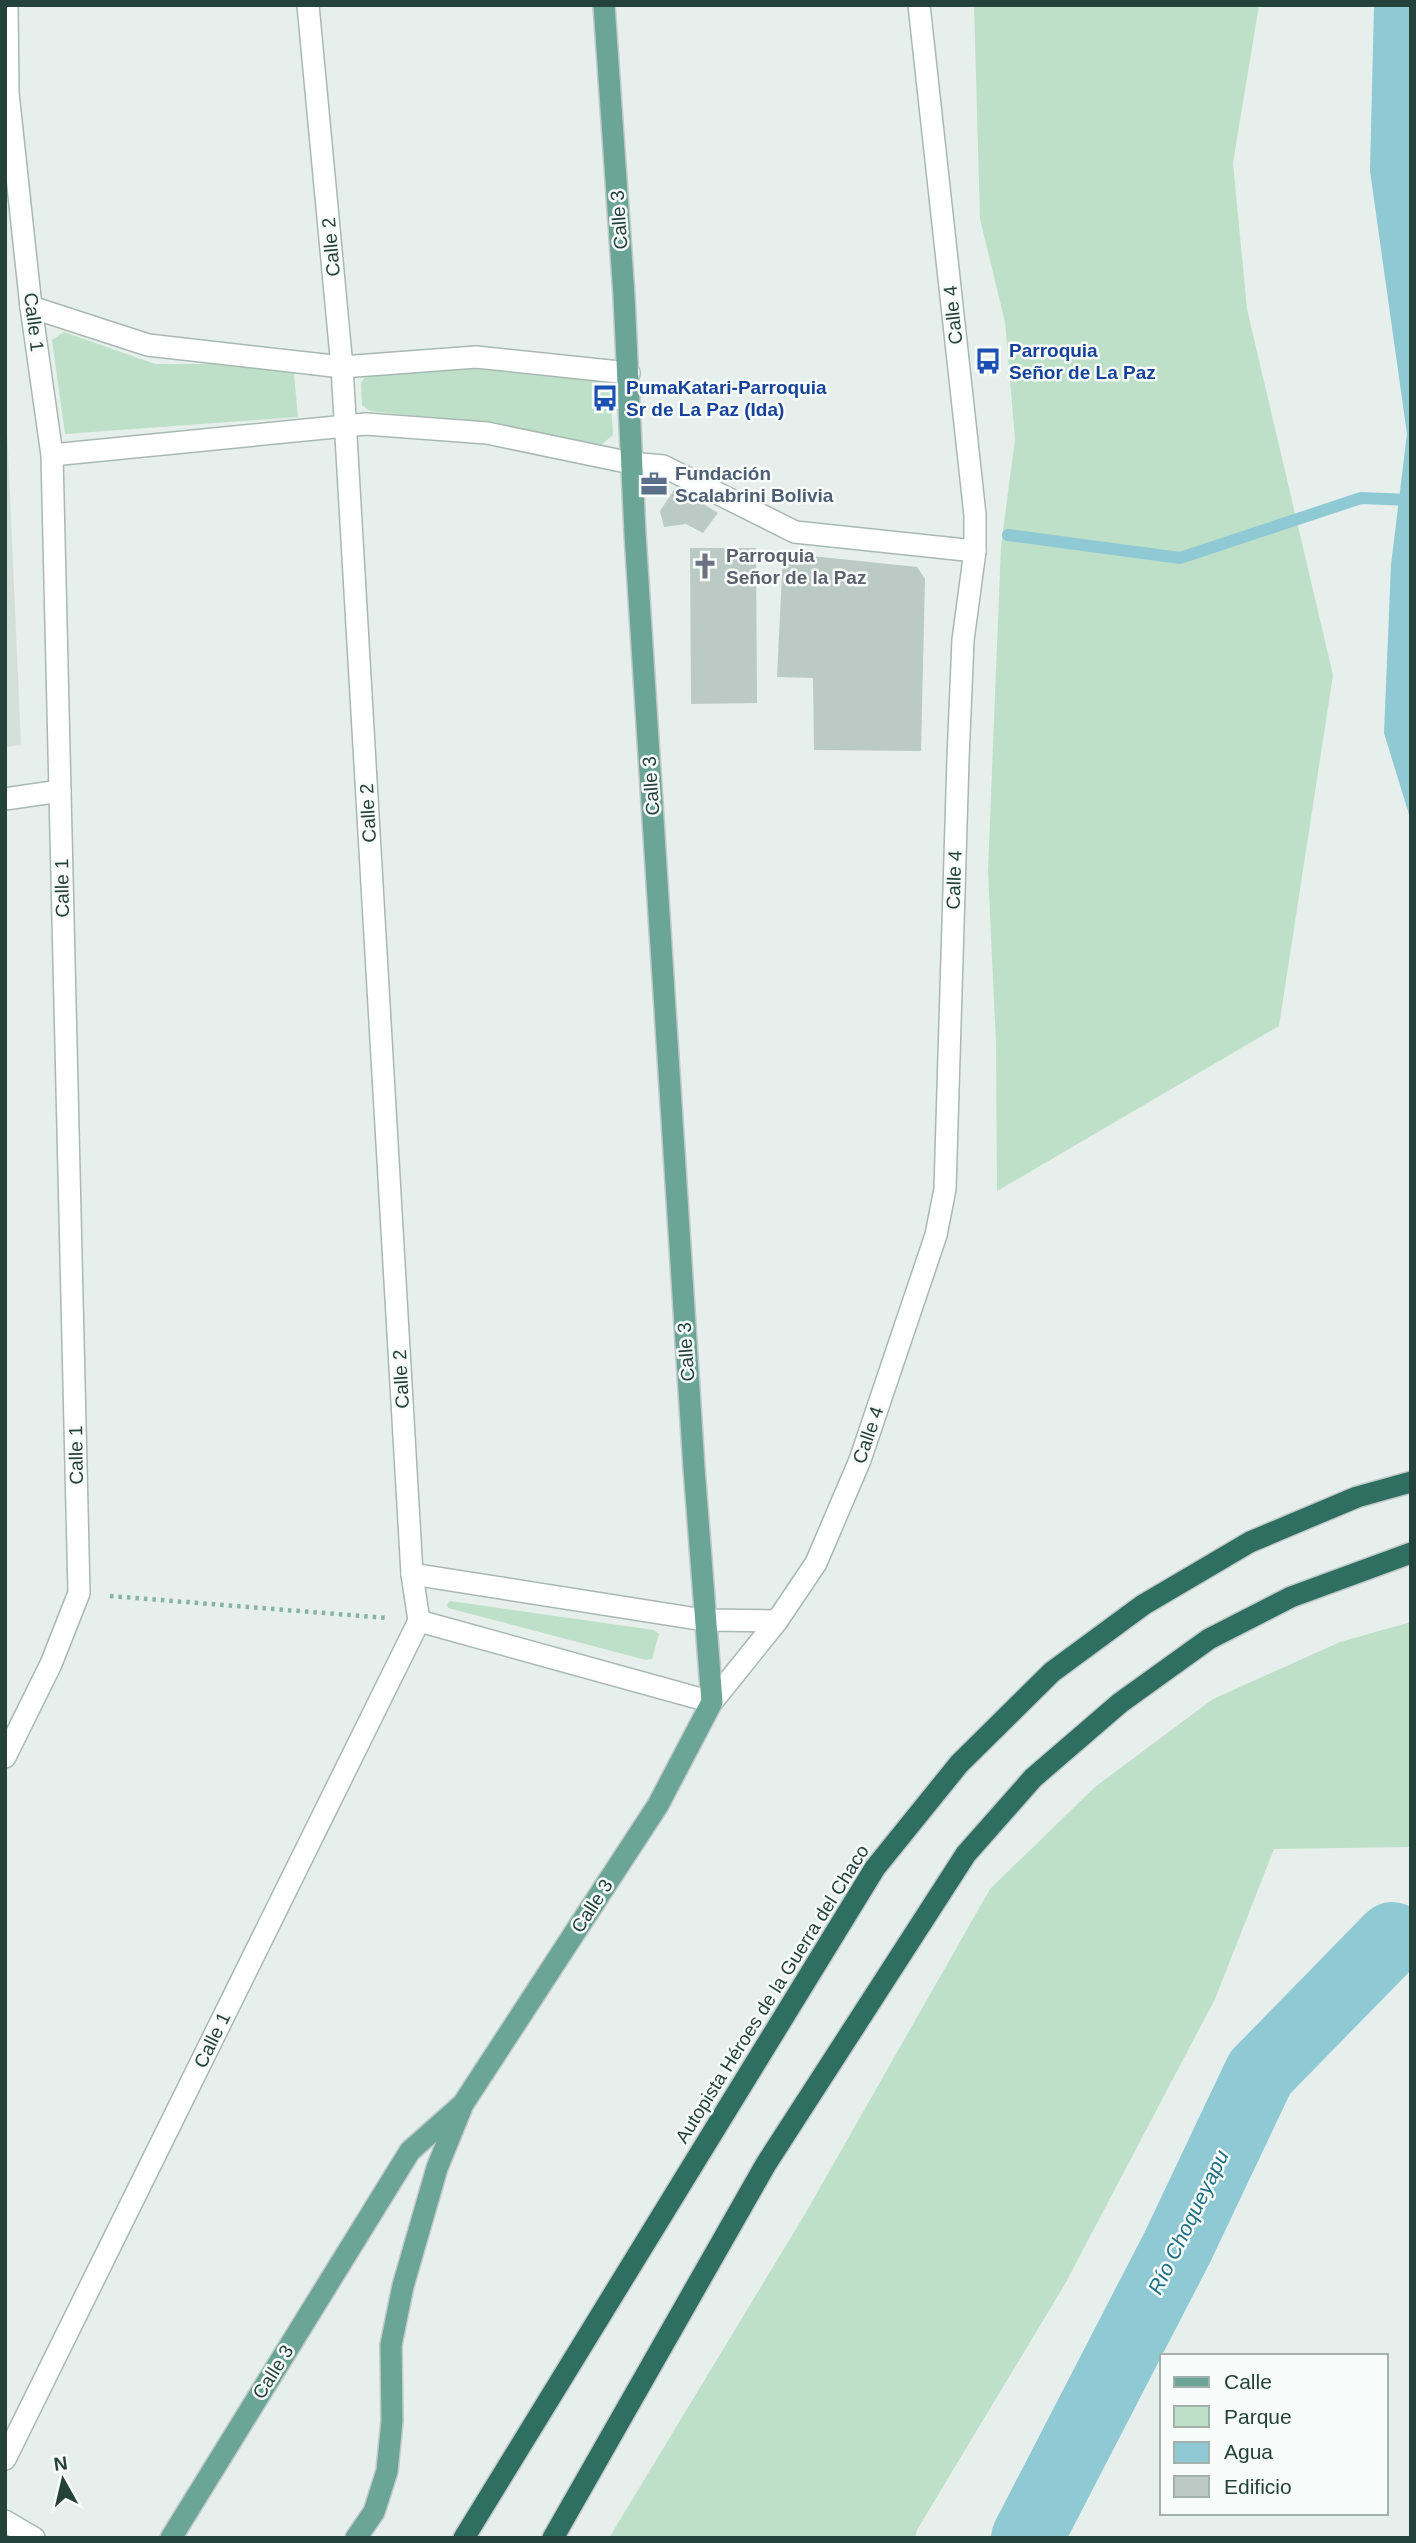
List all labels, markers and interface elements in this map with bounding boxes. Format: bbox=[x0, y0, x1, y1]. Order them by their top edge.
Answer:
street label: Calle 3 bbox=[606, 190, 632, 250]
street label: Calle 2 bbox=[318, 217, 344, 277]
street label: Calle 4 bbox=[939, 284, 967, 346]
street label: Calle 1 bbox=[20, 291, 48, 353]
place label: Parroquia Señor de La Paz bbox=[1009, 340, 1156, 383]
bus stop icon: Parroquia Señor de La Paz bbox=[973, 346, 1003, 376]
place label: PumaKatari-Parroquia Sr de La Paz (Ida) bbox=[626, 377, 827, 420]
bus stop icon: PumaKatari-Parroquia Sr de La Paz (Ida) bbox=[590, 383, 620, 413]
place label: Fundación Scalabrini Bolivia bbox=[675, 463, 834, 506]
office icon: Fundación Scalabrini Bolivia bbox=[639, 469, 669, 499]
place label: Parroquia Señor de la Paz bbox=[726, 545, 866, 588]
church icon: Parroquia Señor de la Paz bbox=[690, 551, 720, 581]
street label: Calle 3 bbox=[638, 756, 664, 816]
street label: Calle 2 bbox=[356, 783, 380, 843]
street label: Calle 4 bbox=[942, 850, 966, 910]
street label: Calle 1 bbox=[51, 858, 73, 918]
street label: Calle 3 bbox=[673, 1322, 699, 1382]
street label: Calle 2 bbox=[389, 1349, 413, 1409]
street label: Calle 4 bbox=[848, 1403, 888, 1466]
street label: Calle 1 bbox=[65, 1425, 87, 1485]
street label: Autopista Héroes de la Guerra del Chaco bbox=[671, 1841, 873, 2147]
street label: Calle 3 bbox=[567, 1875, 617, 1937]
street label: Calle 1 bbox=[190, 2009, 234, 2071]
water label: Río Choqueyapu bbox=[1143, 2146, 1233, 2298]
street label: Calle 3 bbox=[248, 2341, 298, 2403]
legend bbox=[1160, 2354, 1388, 2515]
text: Calle bbox=[1224, 2370, 1272, 2393]
text: Parque bbox=[1224, 2405, 1292, 2428]
text: Agua bbox=[1224, 2440, 1273, 2463]
north arrow bbox=[28, 2445, 98, 2515]
text: N bbox=[52, 2452, 69, 2475]
text: Edificio bbox=[1224, 2475, 1292, 2498]

